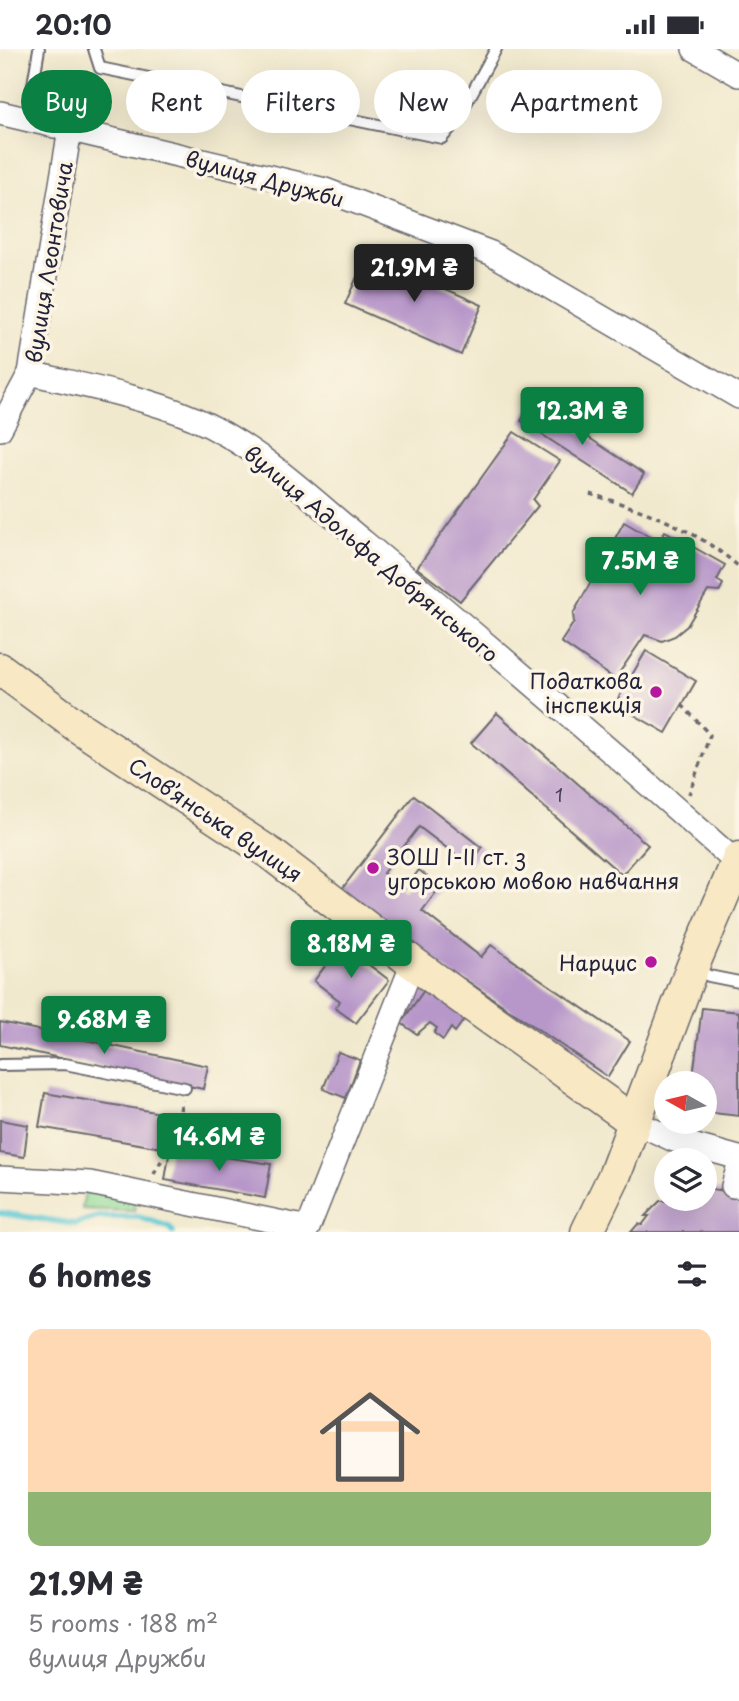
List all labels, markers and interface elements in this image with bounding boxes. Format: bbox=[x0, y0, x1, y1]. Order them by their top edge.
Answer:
text: 20:10 bbox=[35, 5, 112, 44]
chip: Buy bbox=[21, 70, 112, 133]
chip: Rent bbox=[126, 70, 227, 133]
chip: Filters bbox=[241, 70, 360, 133]
chip: New bbox=[374, 70, 472, 133]
chip: Apartment bbox=[486, 70, 662, 133]
street label: вулиця Дружби bbox=[182, 141, 348, 215]
street label: вулиця Леонтовича bbox=[16, 158, 80, 365]
pin: 21.9M ₴ bbox=[349, 245, 479, 304]
text: 21.9M ₴ bbox=[370, 249, 458, 284]
pin: 12.3M ₴ bbox=[517, 387, 647, 447]
text: 12.3M ₴ bbox=[537, 392, 627, 427]
street label: вулиця Адольфа Добрянського bbox=[238, 437, 506, 669]
pin: 7.5M ₴ bbox=[583, 538, 697, 597]
text: 7.5M ₴ bbox=[601, 542, 679, 577]
place label: Податкова інспекція bbox=[530, 664, 642, 720]
marker: Податкова інспекція bbox=[648, 684, 664, 700]
street label: Словʼянська вулиця bbox=[123, 749, 309, 889]
house number: 1 bbox=[555, 781, 563, 808]
place label: ЗОШ І-ІІ ст. з угорською мовою навчання bbox=[387, 840, 679, 896]
marker: ЗОШ І-ІІ ст. з угорською мовою навчання bbox=[365, 860, 381, 876]
pin: 8.18M ₴ bbox=[286, 921, 416, 980]
text: 8.18M ₴ bbox=[307, 925, 395, 960]
place label: Нарцис bbox=[559, 946, 637, 978]
marker: Нарцис bbox=[643, 954, 659, 970]
pin: 9.68M ₴ bbox=[39, 997, 169, 1056]
text: 9.68M ₴ bbox=[57, 1001, 151, 1036]
north arrow bbox=[654, 1071, 718, 1134]
map controls bbox=[654, 1071, 717, 1211]
pin: 14.6M ₴ bbox=[154, 1113, 284, 1173]
text: 14.6M ₴ bbox=[173, 1118, 265, 1153]
button: layers bbox=[654, 1148, 717, 1211]
text: 6 homes bbox=[28, 1252, 151, 1297]
icon: filters bbox=[673, 1255, 711, 1293]
icon: home bbox=[307, 1374, 433, 1500]
text: 21.9M ₴ bbox=[28, 1560, 143, 1605]
text: 5 rooms · 188 m² bbox=[28, 1605, 218, 1640]
text: вулиця Дружби bbox=[28, 1640, 206, 1675]

